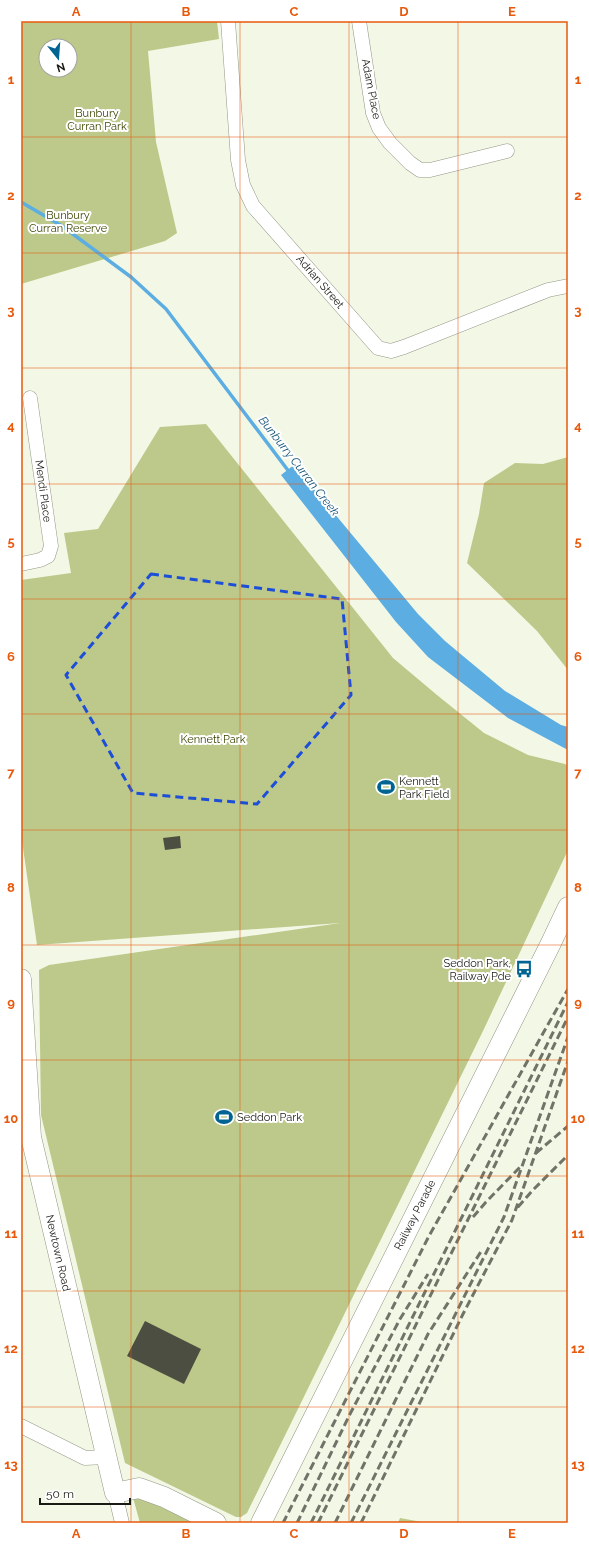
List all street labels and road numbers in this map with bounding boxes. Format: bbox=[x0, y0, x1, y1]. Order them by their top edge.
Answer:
street label: Adam Place bbox=[359, 58, 383, 121]
street label: Adrian Street bbox=[293, 253, 347, 311]
street label: Mendi Place bbox=[32, 459, 54, 524]
street label: Railway Parade bbox=[392, 1177, 439, 1252]
street label: Newtown Road bbox=[43, 1213, 73, 1293]

